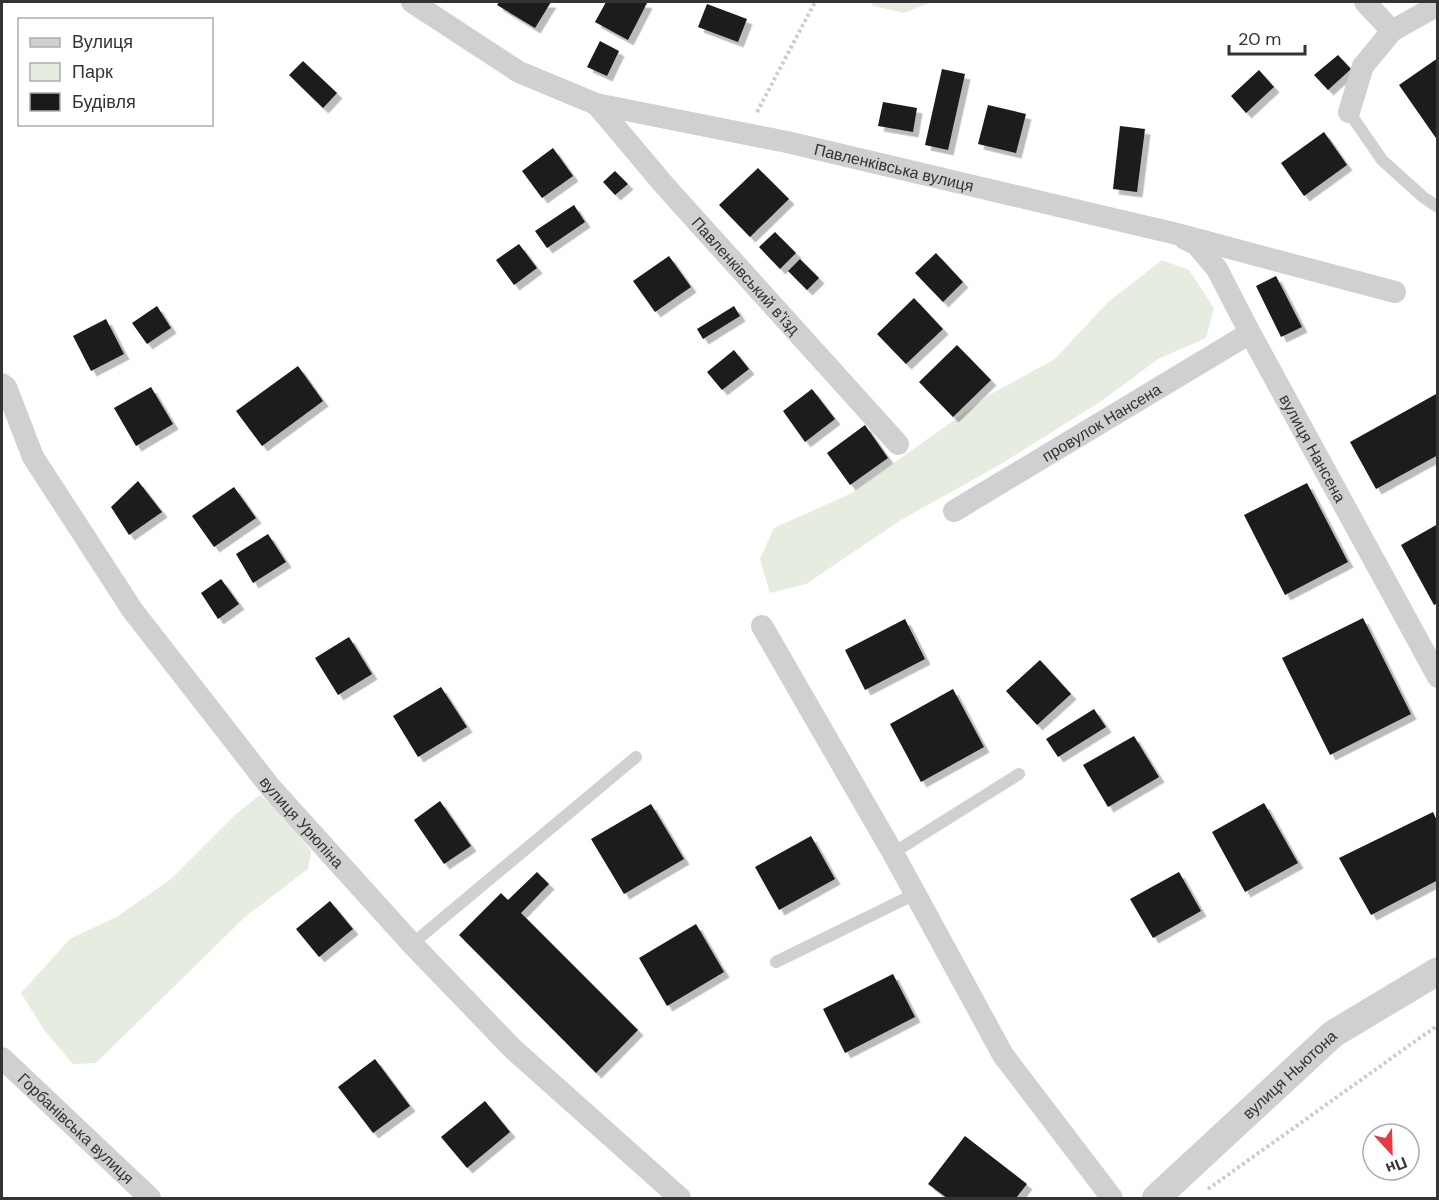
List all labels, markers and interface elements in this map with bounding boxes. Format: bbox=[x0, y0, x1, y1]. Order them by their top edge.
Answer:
legend bbox=[18, 18, 213, 126]
scale bar bbox=[1229, 18, 1306, 56]
text: 20 m bbox=[1238, 27, 1281, 51]
text: Вулиця bbox=[72, 30, 133, 54]
text: Парк bbox=[72, 60, 113, 84]
text: Будівля bbox=[72, 90, 136, 114]
street label: Павленківська вулиця bbox=[812, 138, 976, 196]
street label: Павленківський в'їзд bbox=[687, 212, 805, 340]
street label: провулок Нансена bbox=[1038, 378, 1165, 466]
street label: вулиця Нансена bbox=[1275, 390, 1351, 506]
street label: вулиця Урюпіна bbox=[255, 772, 349, 872]
street label: вулиця Ньютона bbox=[1238, 1025, 1341, 1123]
street label: Горбанівська вулиця bbox=[13, 1068, 139, 1188]
north arrow bbox=[1361, 1122, 1421, 1182]
text: Пн bbox=[1383, 1152, 1410, 1179]

